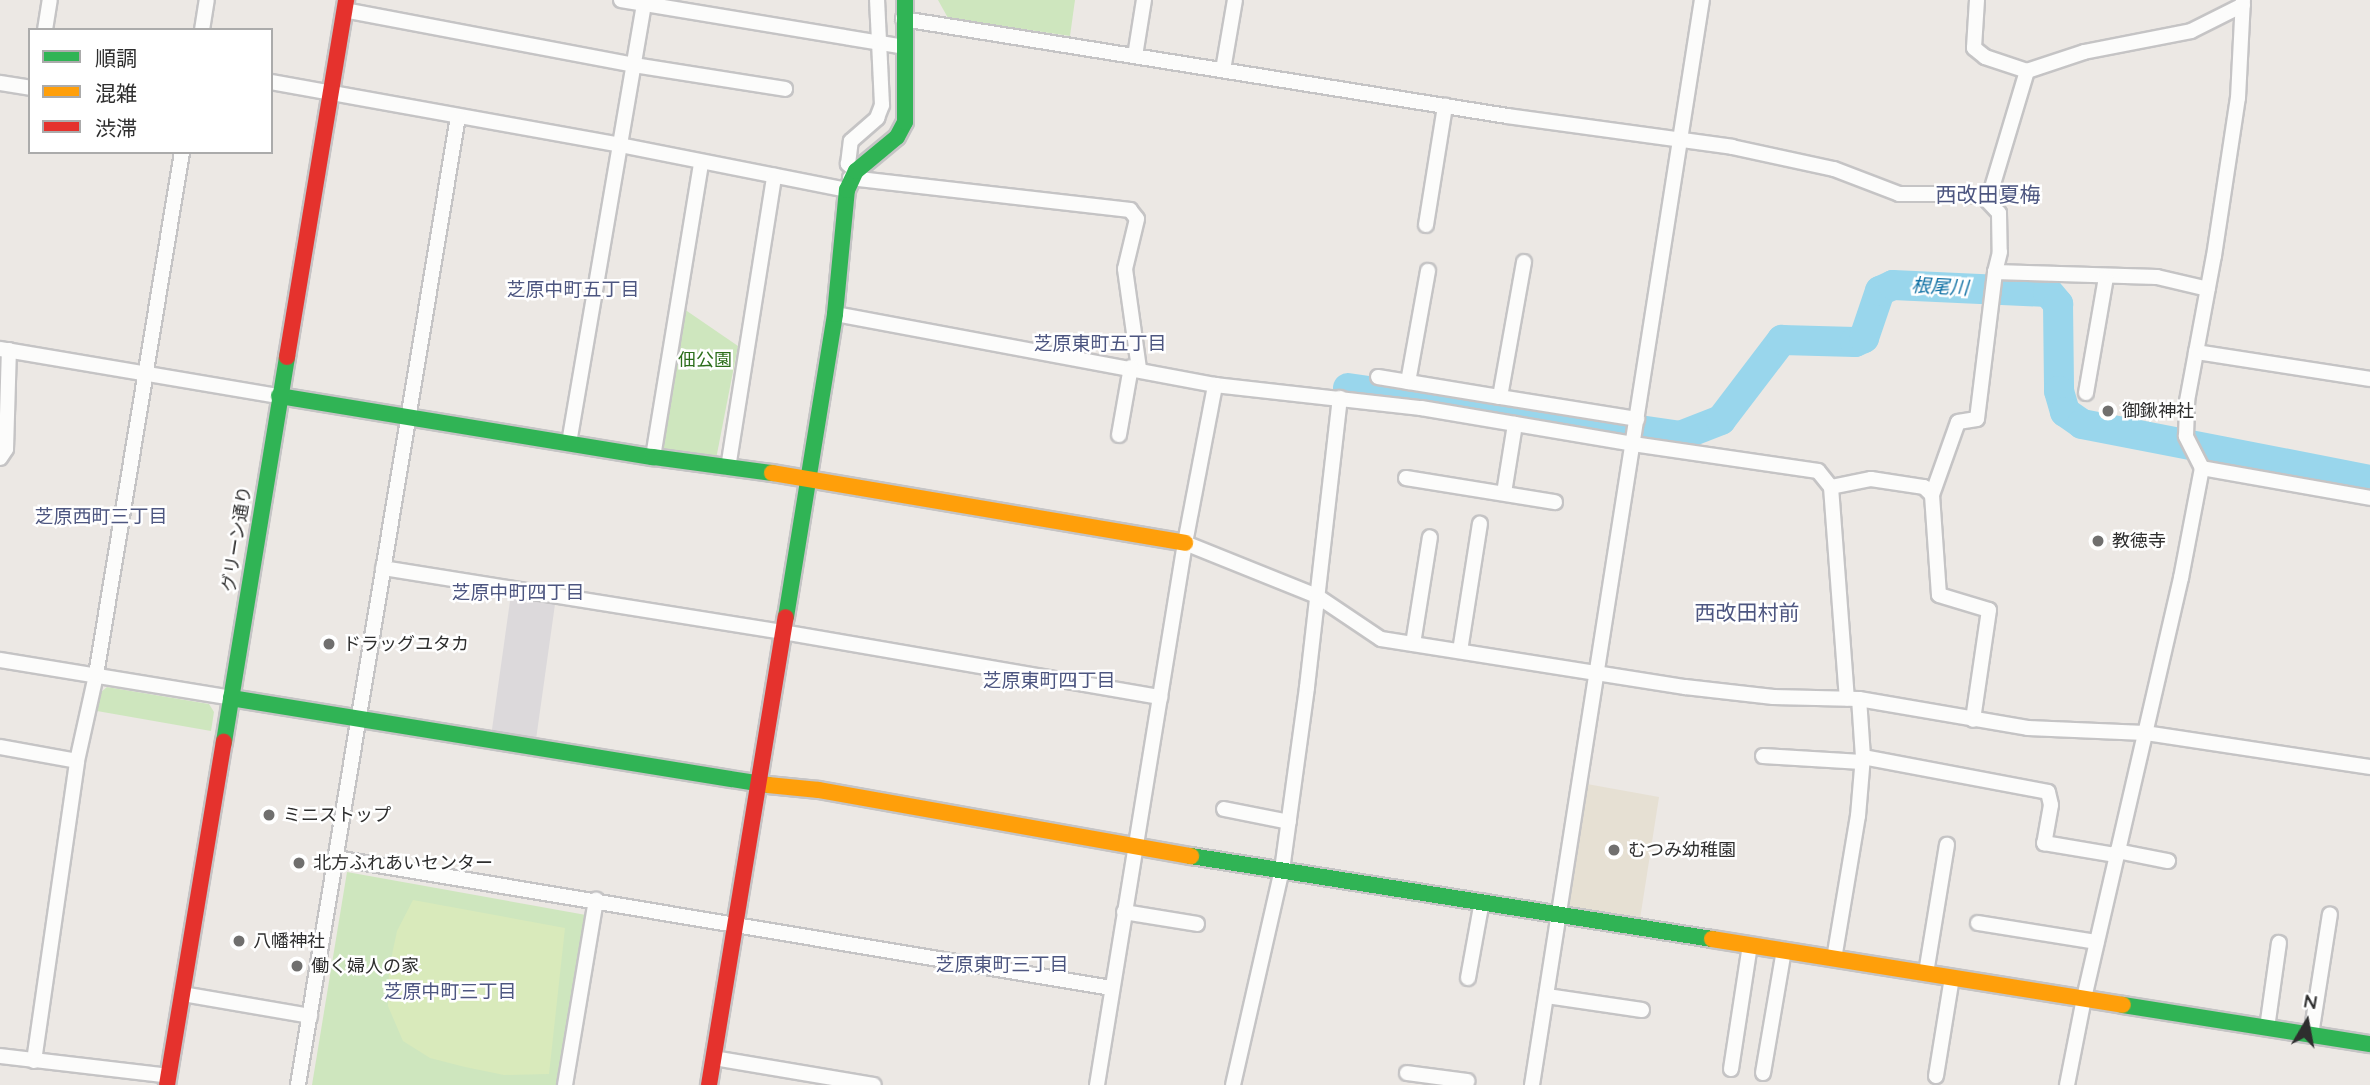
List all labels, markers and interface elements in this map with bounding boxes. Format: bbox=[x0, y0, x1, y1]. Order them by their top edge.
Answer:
legend bbox=[28, 28, 273, 154]
text: 順調 bbox=[95, 45, 137, 71]
text: 混雑 bbox=[95, 80, 137, 106]
text: 渋滞 bbox=[95, 115, 137, 141]
district label: 西改田夏梅 bbox=[1936, 181, 2040, 207]
water label: 根尾川 bbox=[1911, 274, 1969, 300]
district label: 芝原中町五丁目 bbox=[507, 279, 639, 301]
district label: 芝原東町五丁目 bbox=[1034, 333, 1166, 355]
park label: 佃公園 bbox=[678, 349, 732, 371]
place label: 御鍬神社 bbox=[2122, 400, 2194, 422]
marker: 御鍬神社 bbox=[2100, 403, 2116, 419]
street label: グリーン通り bbox=[218, 484, 256, 594]
district label: 芝原西町三丁目 bbox=[35, 506, 167, 528]
place label: 教徳寺 bbox=[2112, 530, 2166, 552]
marker: 教徳寺 bbox=[2090, 533, 2106, 549]
district label: 芝原中町四丁目 bbox=[452, 582, 584, 604]
district label: 西改田村前 bbox=[1695, 599, 1799, 625]
place label: ドラッグユタカ bbox=[343, 633, 469, 655]
marker: ドラッグユタカ bbox=[321, 636, 337, 652]
district label: 芝原東町四丁目 bbox=[983, 670, 1115, 692]
place label: ミニストップ bbox=[283, 804, 391, 826]
marker: ミニストップ bbox=[261, 807, 277, 823]
place label: むつみ幼稚園 bbox=[1628, 839, 1736, 861]
marker: むつみ幼稚園 bbox=[1606, 842, 1622, 858]
place label: 北方ふれあいセンター bbox=[313, 852, 493, 874]
marker: 北方ふれあいセンター bbox=[291, 855, 307, 871]
place label: 八幡神社 bbox=[253, 930, 325, 952]
marker: 八幡神社 bbox=[231, 933, 247, 949]
district label: 芝原東町三丁目 bbox=[936, 954, 1068, 976]
place label: 働く婦人の家 bbox=[311, 955, 419, 977]
marker: 働く婦人の家 bbox=[289, 958, 305, 974]
district label: 芝原中町三丁目 bbox=[384, 981, 516, 1003]
north arrow bbox=[2272, 987, 2342, 1057]
text: N bbox=[2302, 988, 2320, 1014]

